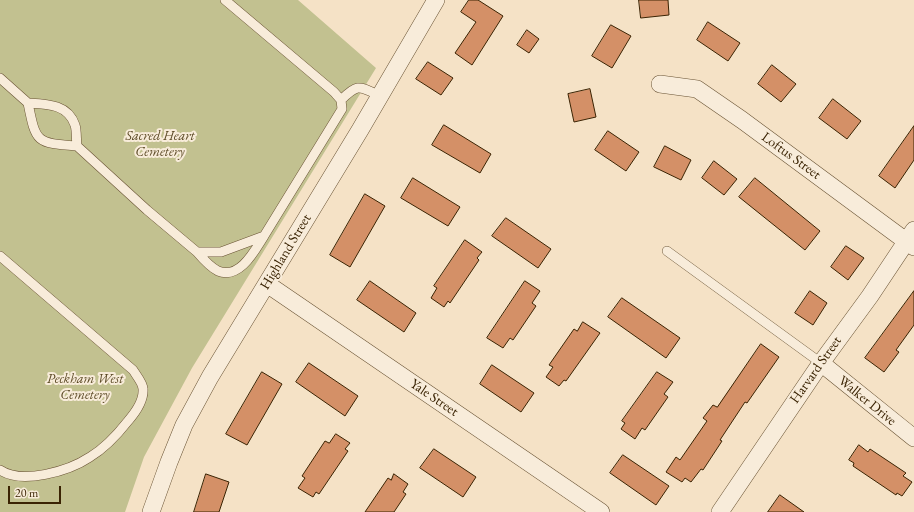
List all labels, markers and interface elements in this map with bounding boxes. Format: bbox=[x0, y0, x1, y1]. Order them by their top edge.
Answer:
park label: Sacred Heart Cemetery bbox=[125, 128, 195, 160]
street label: Loftus Street bbox=[758, 129, 824, 183]
street label: Highland Street bbox=[257, 211, 315, 293]
street label: Harvard Street bbox=[787, 333, 845, 407]
park label: Peckham West Cemetery bbox=[47, 371, 123, 404]
street label: Walker Drive bbox=[835, 373, 899, 429]
street label: Yale Street bbox=[407, 376, 461, 420]
scale bar bbox=[10, 478, 63, 504]
text: 20 m bbox=[15, 485, 38, 501]

